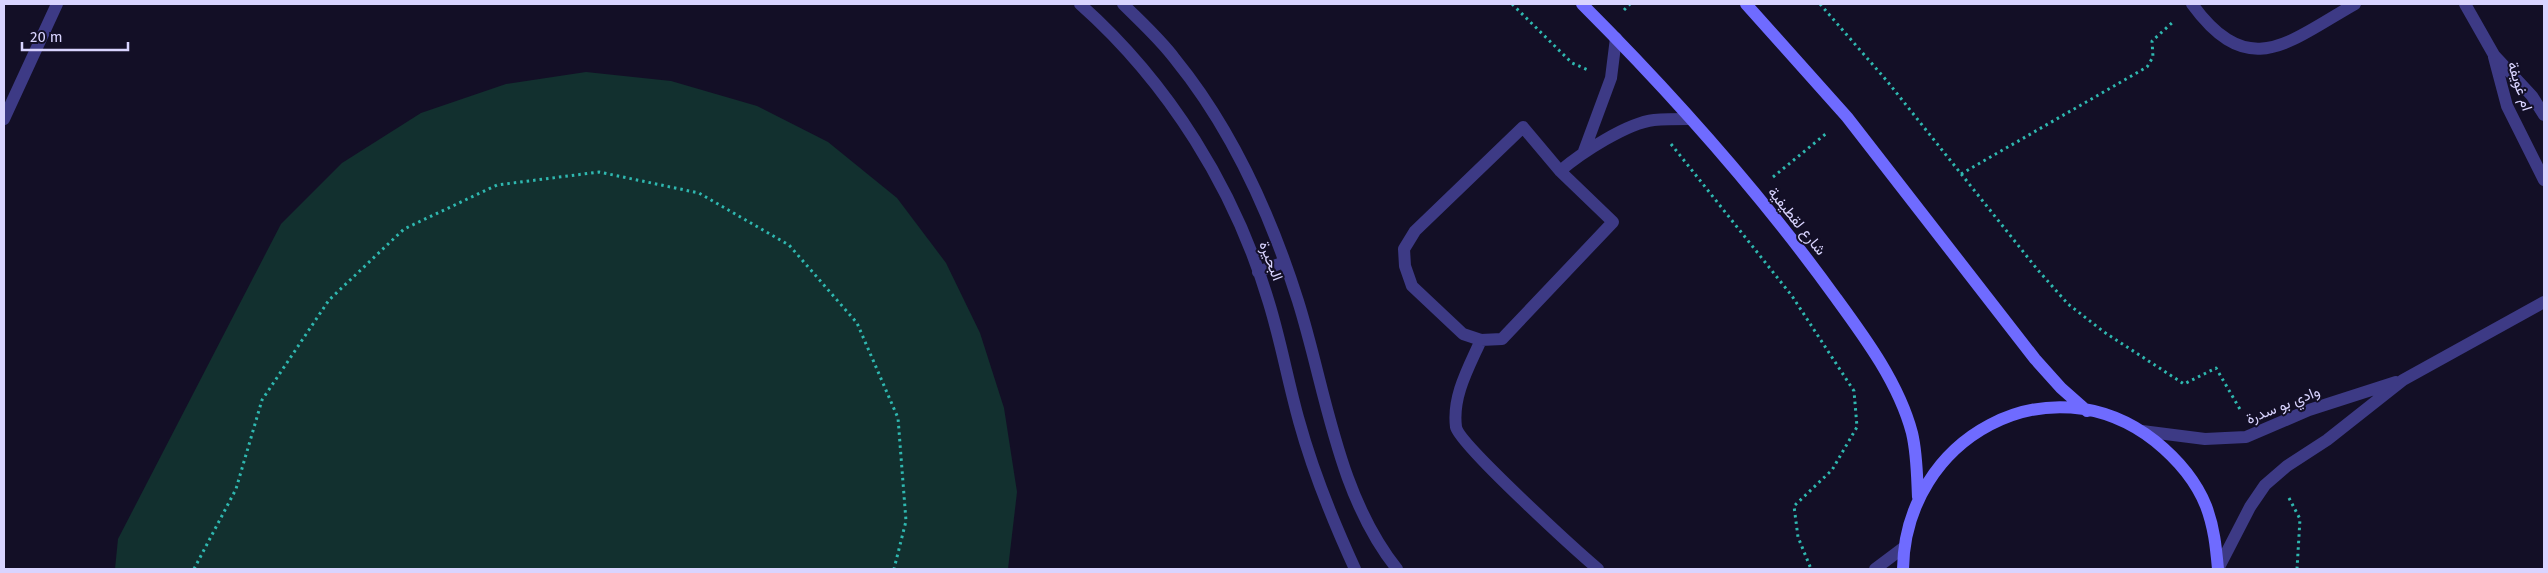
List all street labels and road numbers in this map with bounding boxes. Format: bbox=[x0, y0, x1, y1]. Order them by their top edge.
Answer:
street label: ام غويفة bbox=[2503, 59, 2536, 113]
street label: شارع لقطيفية bbox=[1763, 183, 1830, 260]
street label: البحيرة bbox=[1255, 239, 1287, 283]
street label: وادي بو سدرة bbox=[2244, 382, 2324, 432]

